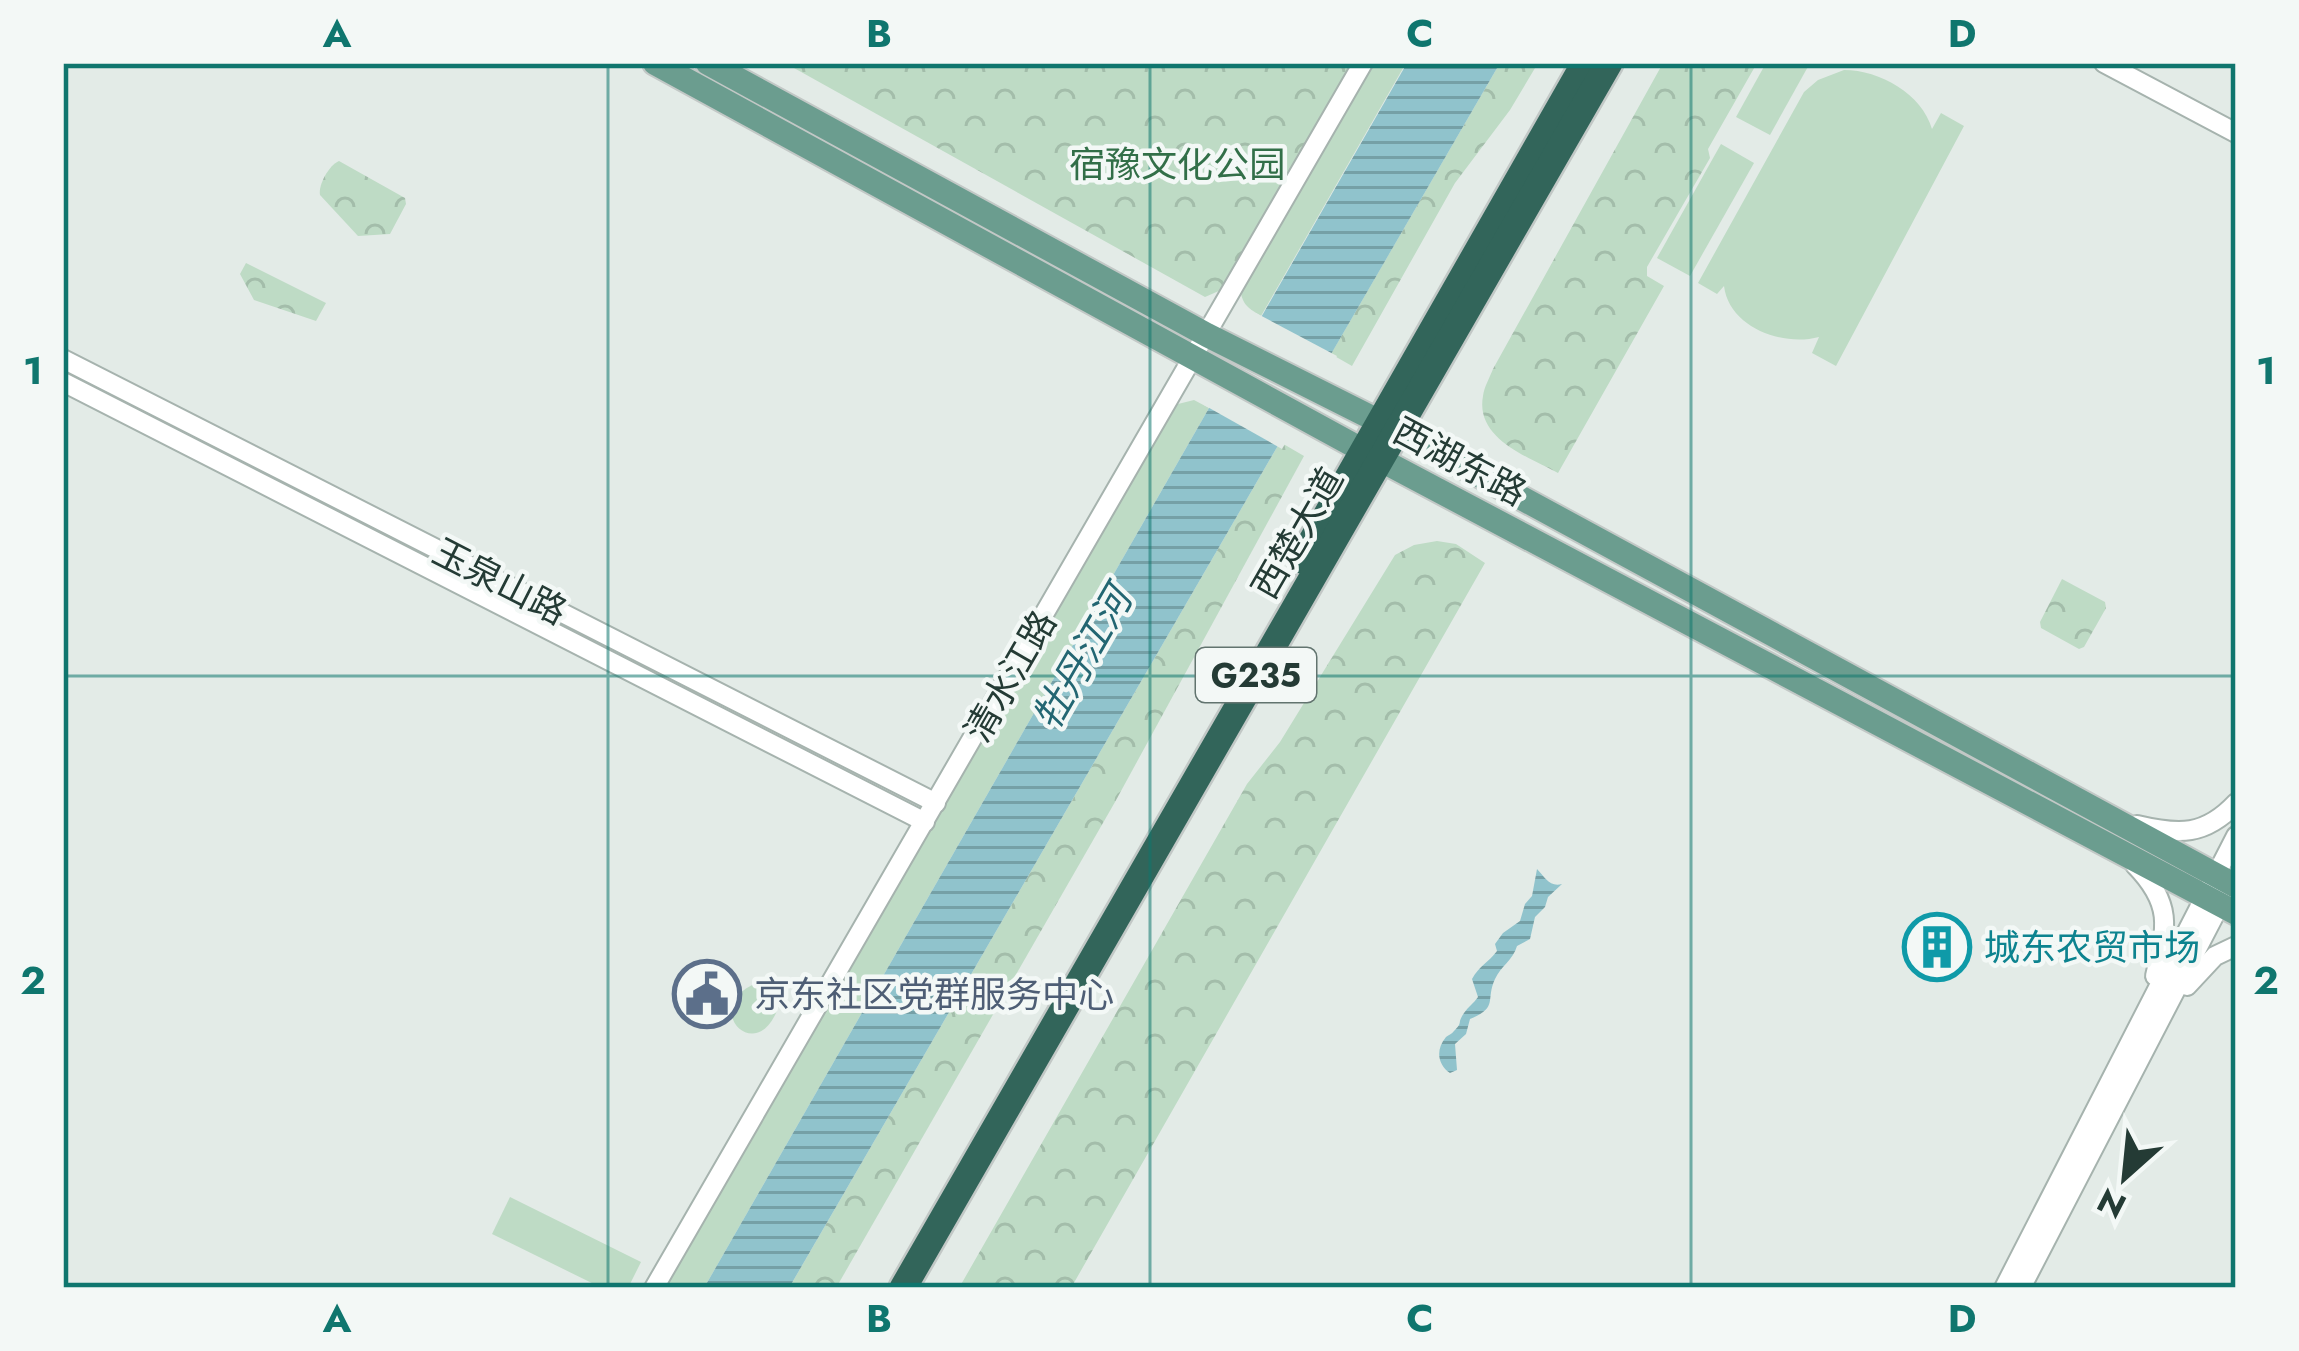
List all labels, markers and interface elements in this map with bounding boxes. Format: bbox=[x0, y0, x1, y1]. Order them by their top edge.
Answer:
text: A bbox=[322, 5, 352, 62]
text: B bbox=[866, 5, 892, 62]
text: C bbox=[1406, 5, 1434, 62]
text: D bbox=[1948, 5, 1976, 62]
park label: 宿豫文化公园 bbox=[1069, 138, 1285, 190]
text: 1 bbox=[23, 342, 43, 399]
text: 1 bbox=[2256, 342, 2276, 399]
street label: 西湖东路 bbox=[1384, 404, 1536, 518]
street label: 西楚大道 bbox=[1238, 458, 1356, 608]
street label: 玉泉山路 bbox=[424, 525, 576, 637]
water label: 牡丹江河 bbox=[1019, 570, 1150, 740]
street label: 清水江路 bbox=[951, 601, 1069, 751]
road number: G235 bbox=[1196, 648, 1316, 702]
building icon: 城东农贸市场 bbox=[1902, 912, 1972, 982]
place label: 城东农贸市场 bbox=[1984, 921, 2200, 973]
text: 2 bbox=[20, 952, 46, 1009]
text: 2 bbox=[2253, 952, 2279, 1009]
public building icon: 京东社区党群服务中心 bbox=[672, 959, 742, 1029]
place label: 京东社区党群服务中心 bbox=[754, 968, 1114, 1020]
north arrow bbox=[2065, 1117, 2185, 1237]
text: N bbox=[2089, 1176, 2134, 1230]
text: A bbox=[322, 1290, 352, 1347]
text: B bbox=[866, 1290, 892, 1347]
text: C bbox=[1406, 1290, 1434, 1347]
text: D bbox=[1948, 1290, 1976, 1347]

